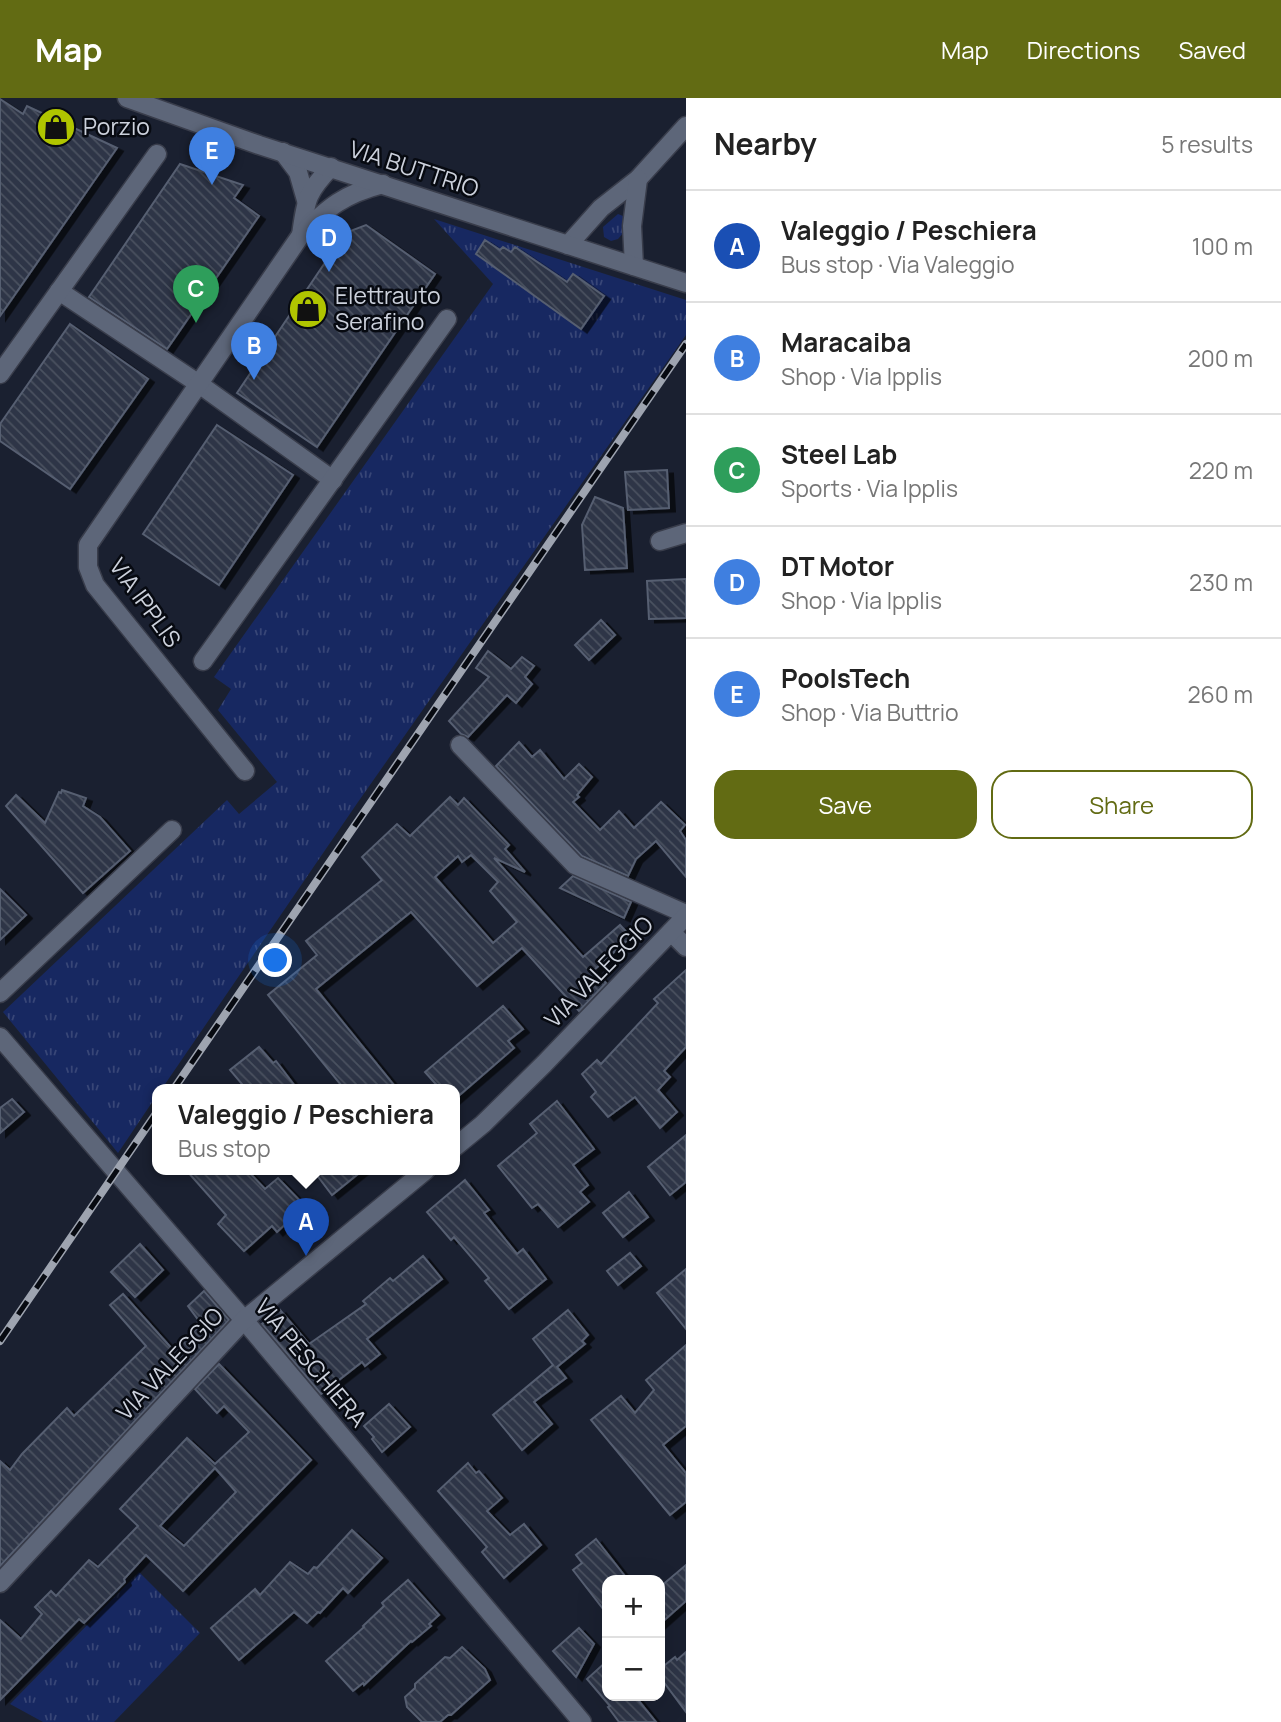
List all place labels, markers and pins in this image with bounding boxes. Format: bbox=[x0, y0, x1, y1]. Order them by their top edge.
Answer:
shop icon: Porzio bbox=[35, 106, 77, 148]
place label: Porzio bbox=[83, 110, 150, 142]
pin: E bbox=[189, 127, 235, 185]
pin: D bbox=[306, 214, 352, 272]
pin: C bbox=[173, 265, 219, 323]
place label: Elettrauto Serafino bbox=[335, 279, 441, 337]
shop icon: Elettrauto Serafino bbox=[287, 288, 329, 330]
pin: B bbox=[231, 322, 277, 380]
pin: A bbox=[283, 1198, 329, 1256]

